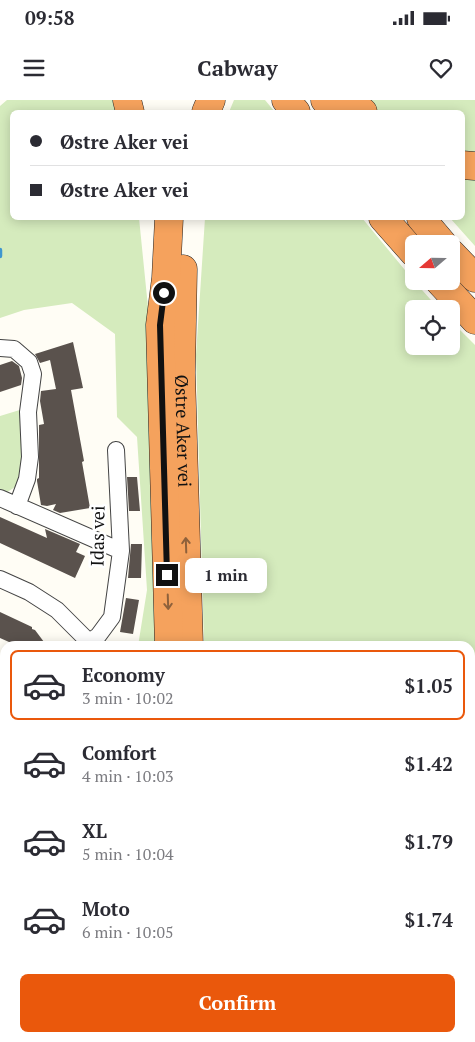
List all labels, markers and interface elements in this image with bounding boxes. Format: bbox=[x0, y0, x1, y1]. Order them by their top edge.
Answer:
text: 09:58 bbox=[25, 5, 74, 30]
text: Cabway bbox=[197, 53, 278, 82]
icon: menu bbox=[20, 54, 48, 82]
icon: heart bbox=[427, 54, 455, 82]
text: Østre Aker vei bbox=[60, 129, 188, 154]
text: Østre Aker vei bbox=[60, 177, 188, 202]
north arrow bbox=[405, 235, 460, 290]
map controls bbox=[405, 235, 460, 355]
route start bbox=[153, 282, 175, 304]
button: locate bbox=[405, 300, 460, 355]
street label: Østre Aker vei bbox=[170, 374, 197, 488]
street label: Idas vei bbox=[84, 505, 110, 567]
one-way arrow bbox=[181, 537, 191, 554]
callout: 1 min bbox=[184, 558, 267, 592]
route end bbox=[156, 564, 178, 586]
text: 1 min bbox=[204, 564, 248, 586]
one-way arrow bbox=[163, 594, 172, 610]
text: Economy bbox=[82, 662, 165, 687]
icon: car bbox=[22, 663, 67, 708]
text: $1.05 bbox=[404, 673, 453, 698]
text: 3 min · 10:02 bbox=[82, 687, 174, 709]
text: Comfort bbox=[82, 740, 157, 765]
icon: car bbox=[22, 741, 67, 786]
text: $1.42 bbox=[404, 751, 453, 776]
text: 4 min · 10:03 bbox=[82, 765, 174, 787]
text: XL bbox=[82, 818, 107, 843]
icon: car bbox=[22, 819, 67, 864]
text: $1.79 bbox=[404, 829, 453, 854]
text: 5 min · 10:04 bbox=[82, 843, 174, 865]
text: Moto bbox=[82, 896, 130, 921]
icon: car bbox=[22, 897, 67, 942]
text: $1.74 bbox=[404, 907, 453, 932]
text: 6 min · 10:05 bbox=[82, 921, 174, 943]
button: Confirm bbox=[20, 974, 455, 1032]

